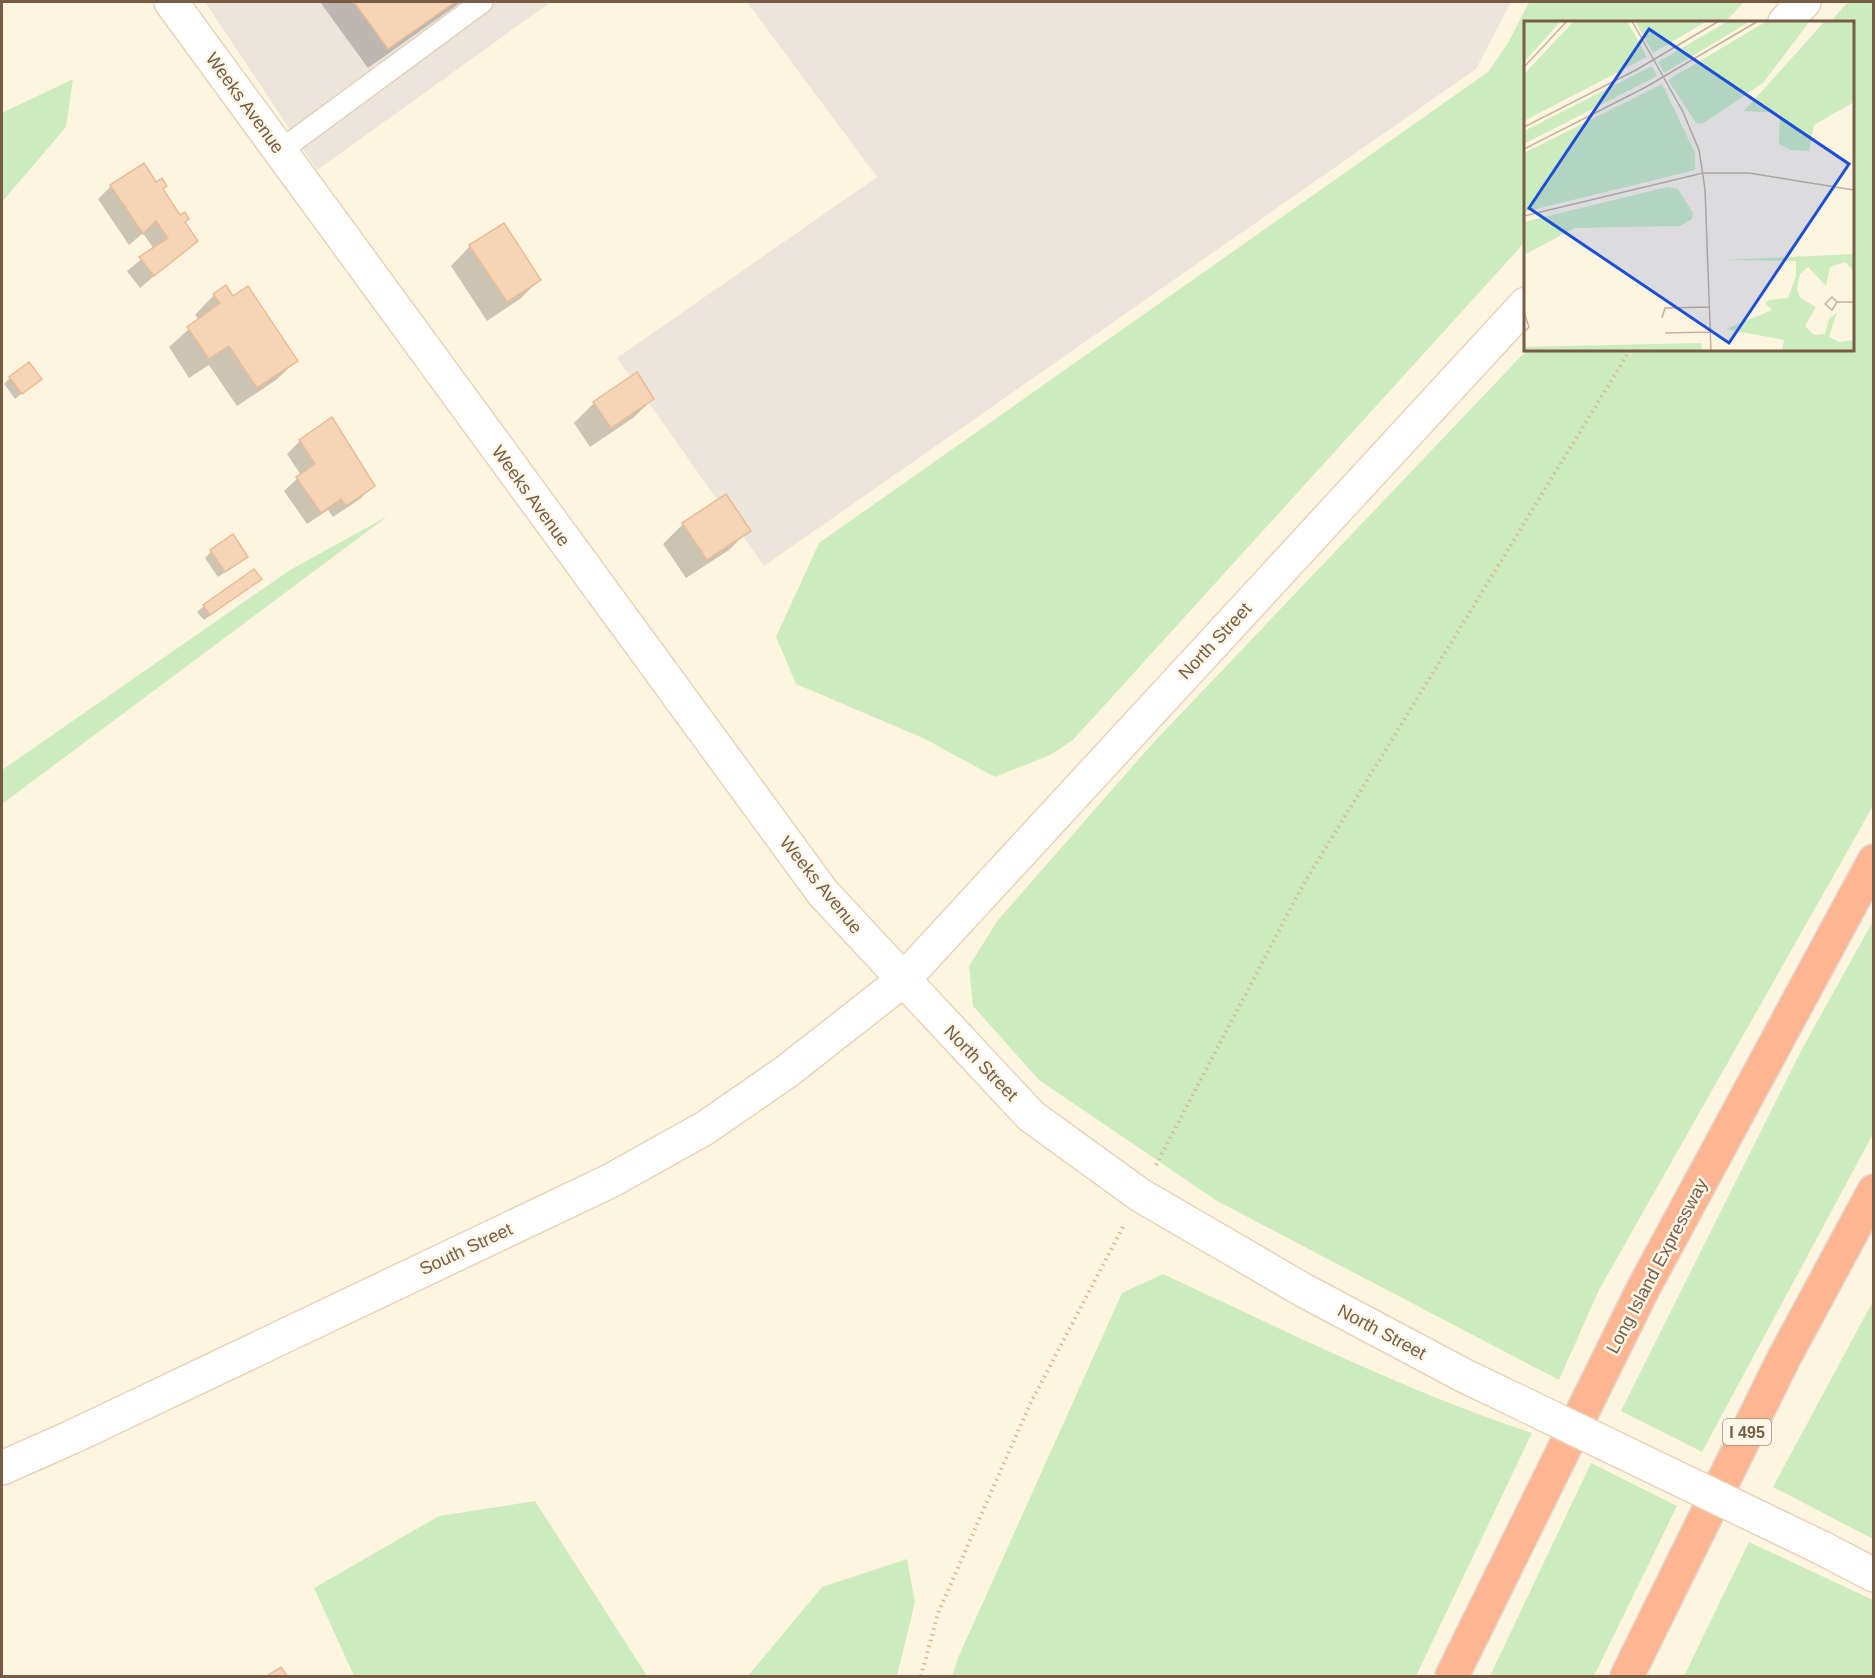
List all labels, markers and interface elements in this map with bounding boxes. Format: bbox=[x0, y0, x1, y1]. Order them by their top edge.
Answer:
inset map bbox=[1524, 21, 1854, 351]
street label: Weeks Avenue bbox=[202, 49, 288, 157]
street label: Weeks Avenue bbox=[488, 442, 574, 550]
street label: North Street bbox=[1175, 599, 1255, 683]
street label: Weeks Avenue bbox=[776, 832, 866, 938]
street label: North Street bbox=[940, 1021, 1022, 1105]
street label: Long Island Expressway bbox=[1602, 1175, 1712, 1357]
street label: South Street bbox=[416, 1219, 516, 1279]
street label: North Street bbox=[1334, 1300, 1430, 1364]
road number: I 495 bbox=[1723, 1419, 1771, 1445]

